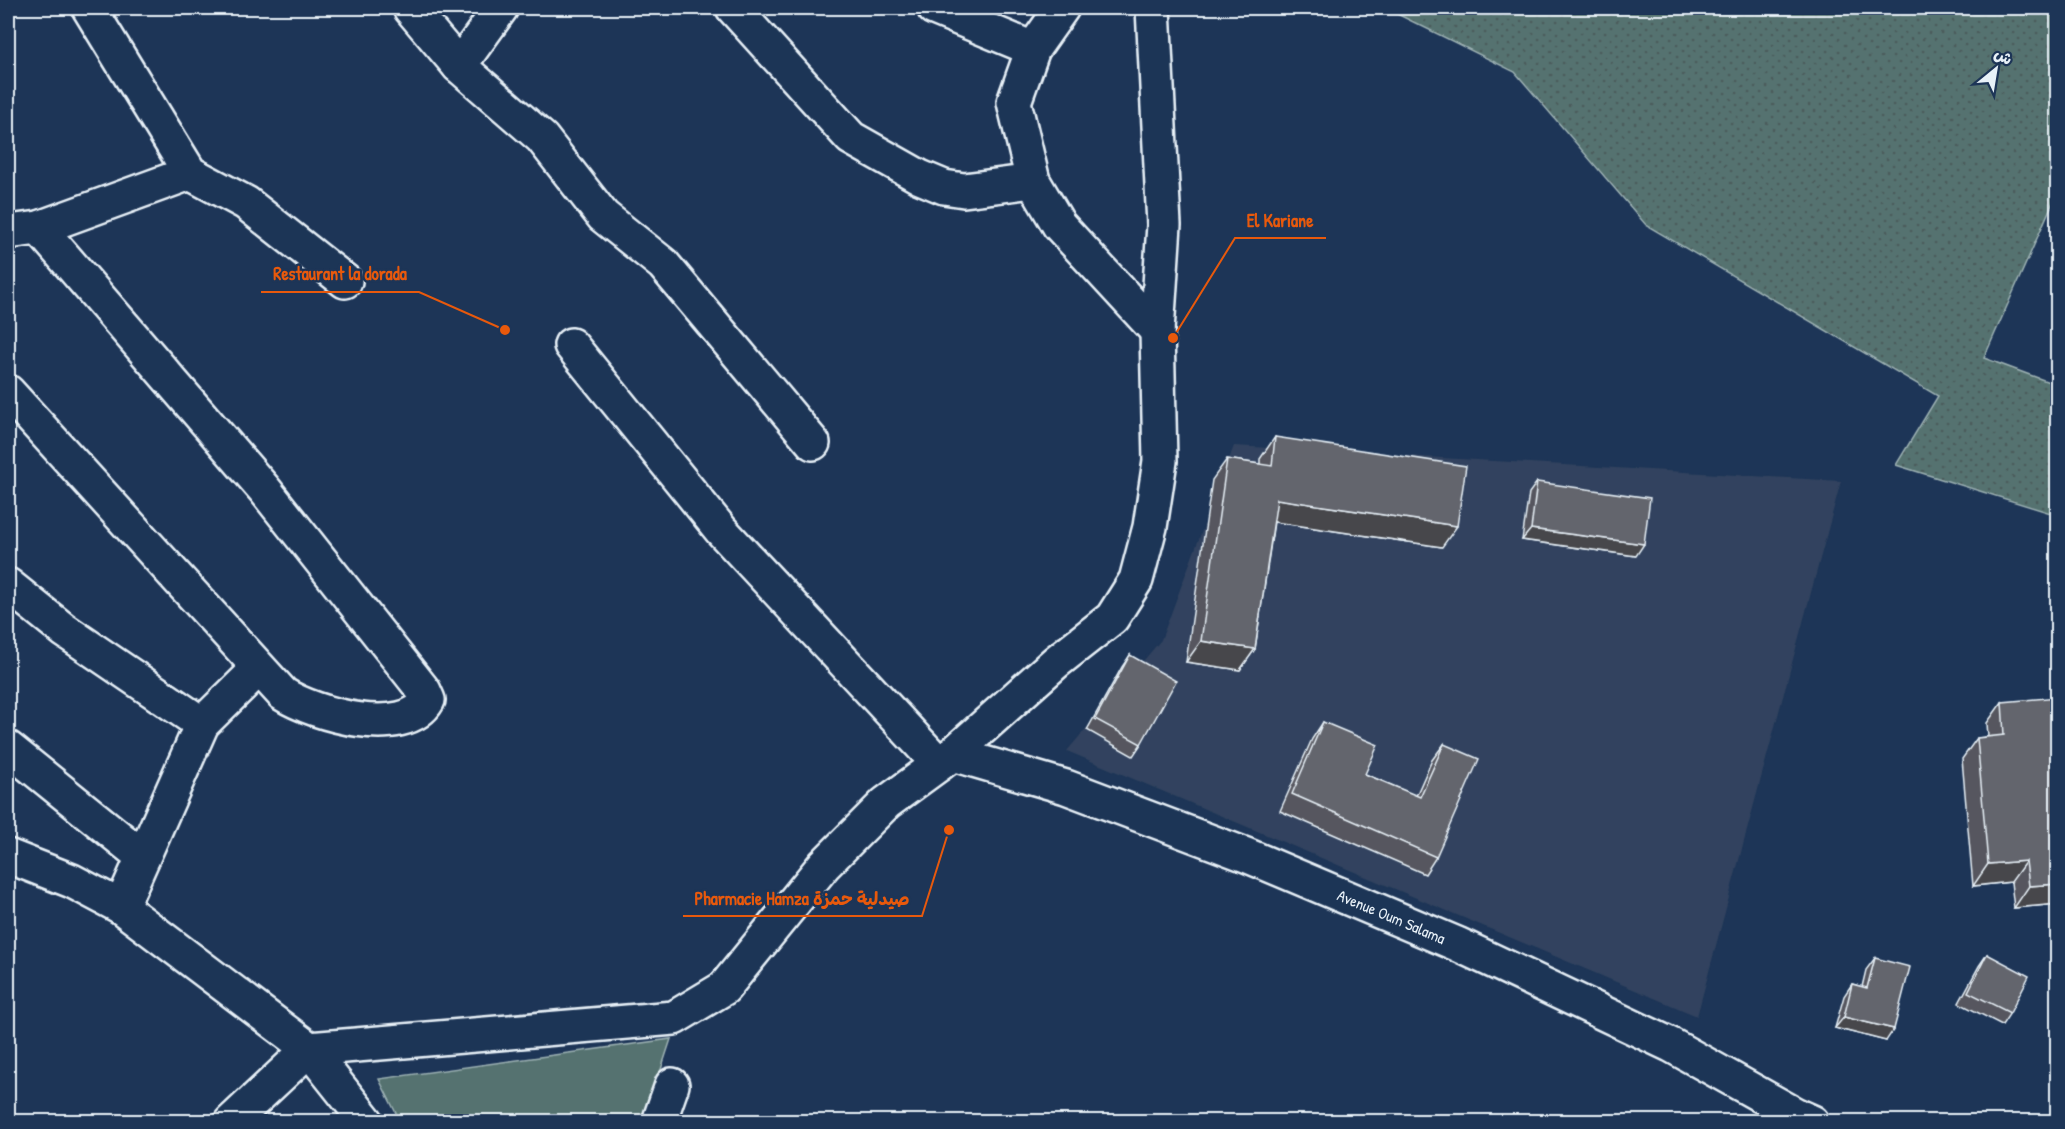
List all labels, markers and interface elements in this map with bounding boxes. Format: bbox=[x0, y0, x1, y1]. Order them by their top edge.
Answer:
north arrow bbox=[1966, 39, 2026, 99]
text: ش bbox=[1990, 42, 2017, 70]
callout: El Kariane bbox=[1235, 202, 1326, 238]
text: El Kariane bbox=[1247, 208, 1314, 233]
callout: Restaurant la dorada bbox=[261, 256, 419, 292]
text: Restaurant la dorada bbox=[273, 261, 408, 286]
callout: Pharmacie Hamza صيدلية حمزة bbox=[683, 880, 922, 916]
street label: Avenue Oum Salama bbox=[1334, 884, 1449, 949]
text: Pharmacie Hamza صيدلية حمزة bbox=[695, 886, 909, 911]

